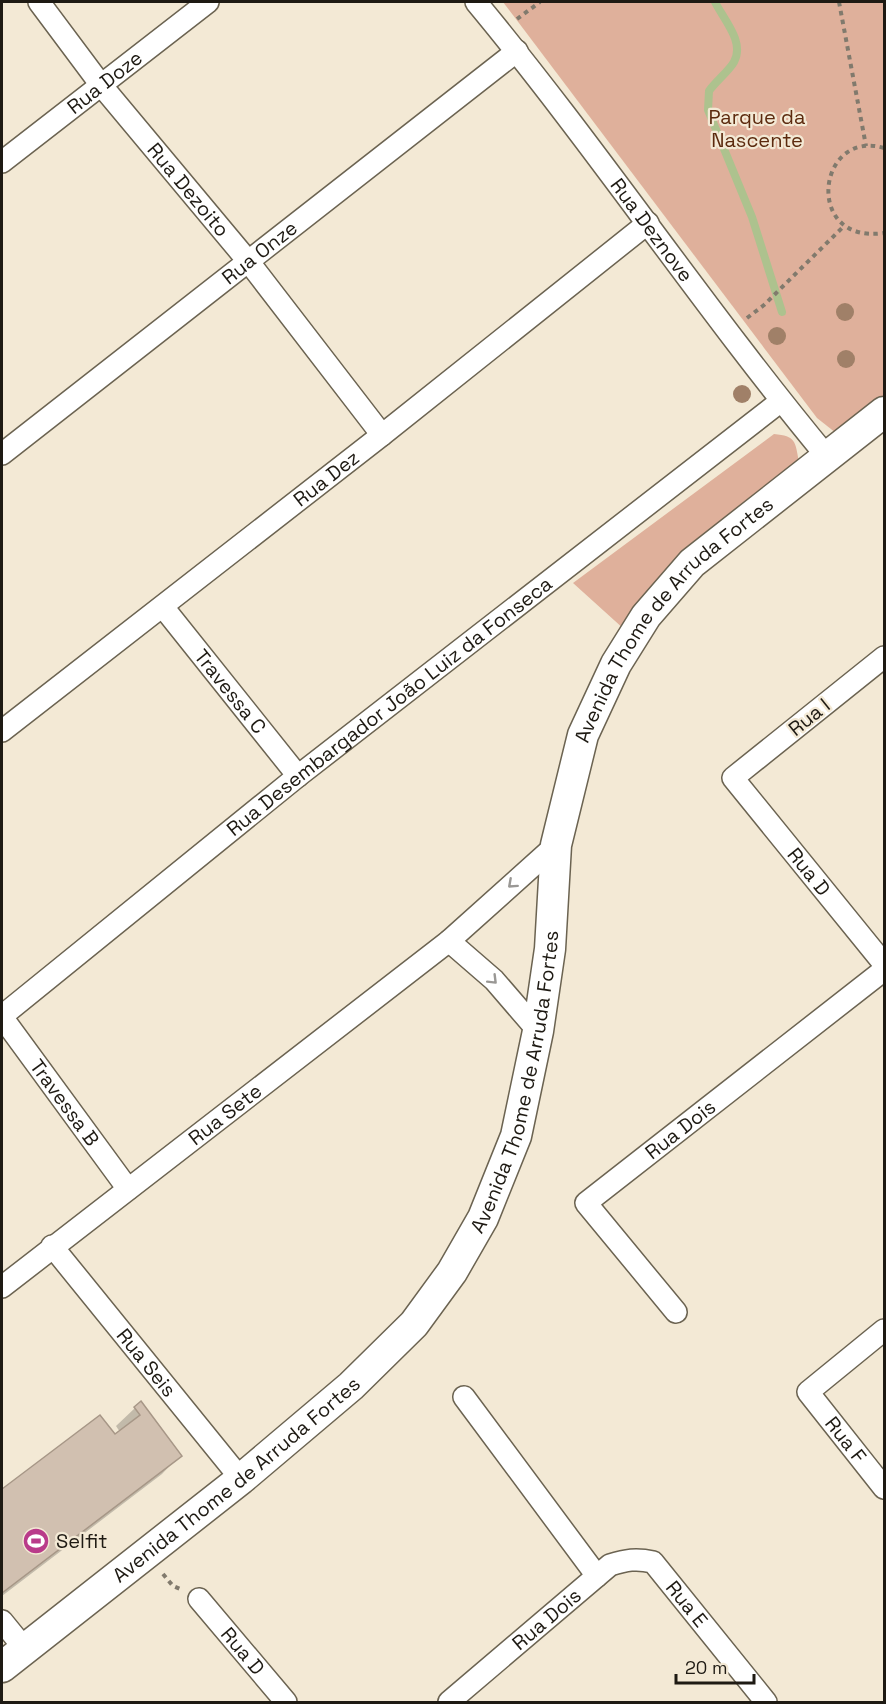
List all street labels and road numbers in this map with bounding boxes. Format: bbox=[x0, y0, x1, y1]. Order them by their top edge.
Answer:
street label: Rua Doze bbox=[62, 45, 148, 120]
street label: Rua Dezoito bbox=[142, 137, 235, 242]
street label: Rua Deznove bbox=[605, 173, 699, 287]
street label: Rua Onze bbox=[216, 215, 303, 290]
street label: Rua Dez bbox=[288, 445, 364, 512]
street label: Avenida Thome de Arruda Fortes bbox=[569, 491, 779, 745]
street label: Rua Desembargador João Luiz da Fonseca bbox=[221, 571, 557, 842]
street label: Travessa C bbox=[189, 644, 272, 739]
street label: Rua I bbox=[783, 692, 835, 742]
street label: Rua D bbox=[782, 842, 836, 901]
street label: Avenida Thome de Arruda Fortes bbox=[464, 930, 564, 1238]
street label: Travessa B bbox=[24, 1054, 105, 1151]
street label: Rua Sete bbox=[183, 1078, 267, 1151]
street label: Rua Dois bbox=[640, 1094, 721, 1165]
street label: Rua Seis bbox=[111, 1323, 182, 1402]
street label: Avenida Thome de Arruda Fortes bbox=[107, 1371, 366, 1588]
street label: Rua F bbox=[819, 1411, 872, 1468]
street label: Rua E bbox=[660, 1575, 714, 1633]
street label: Rua Dois bbox=[507, 1582, 586, 1656]
street label: Rua D bbox=[215, 1622, 270, 1680]

